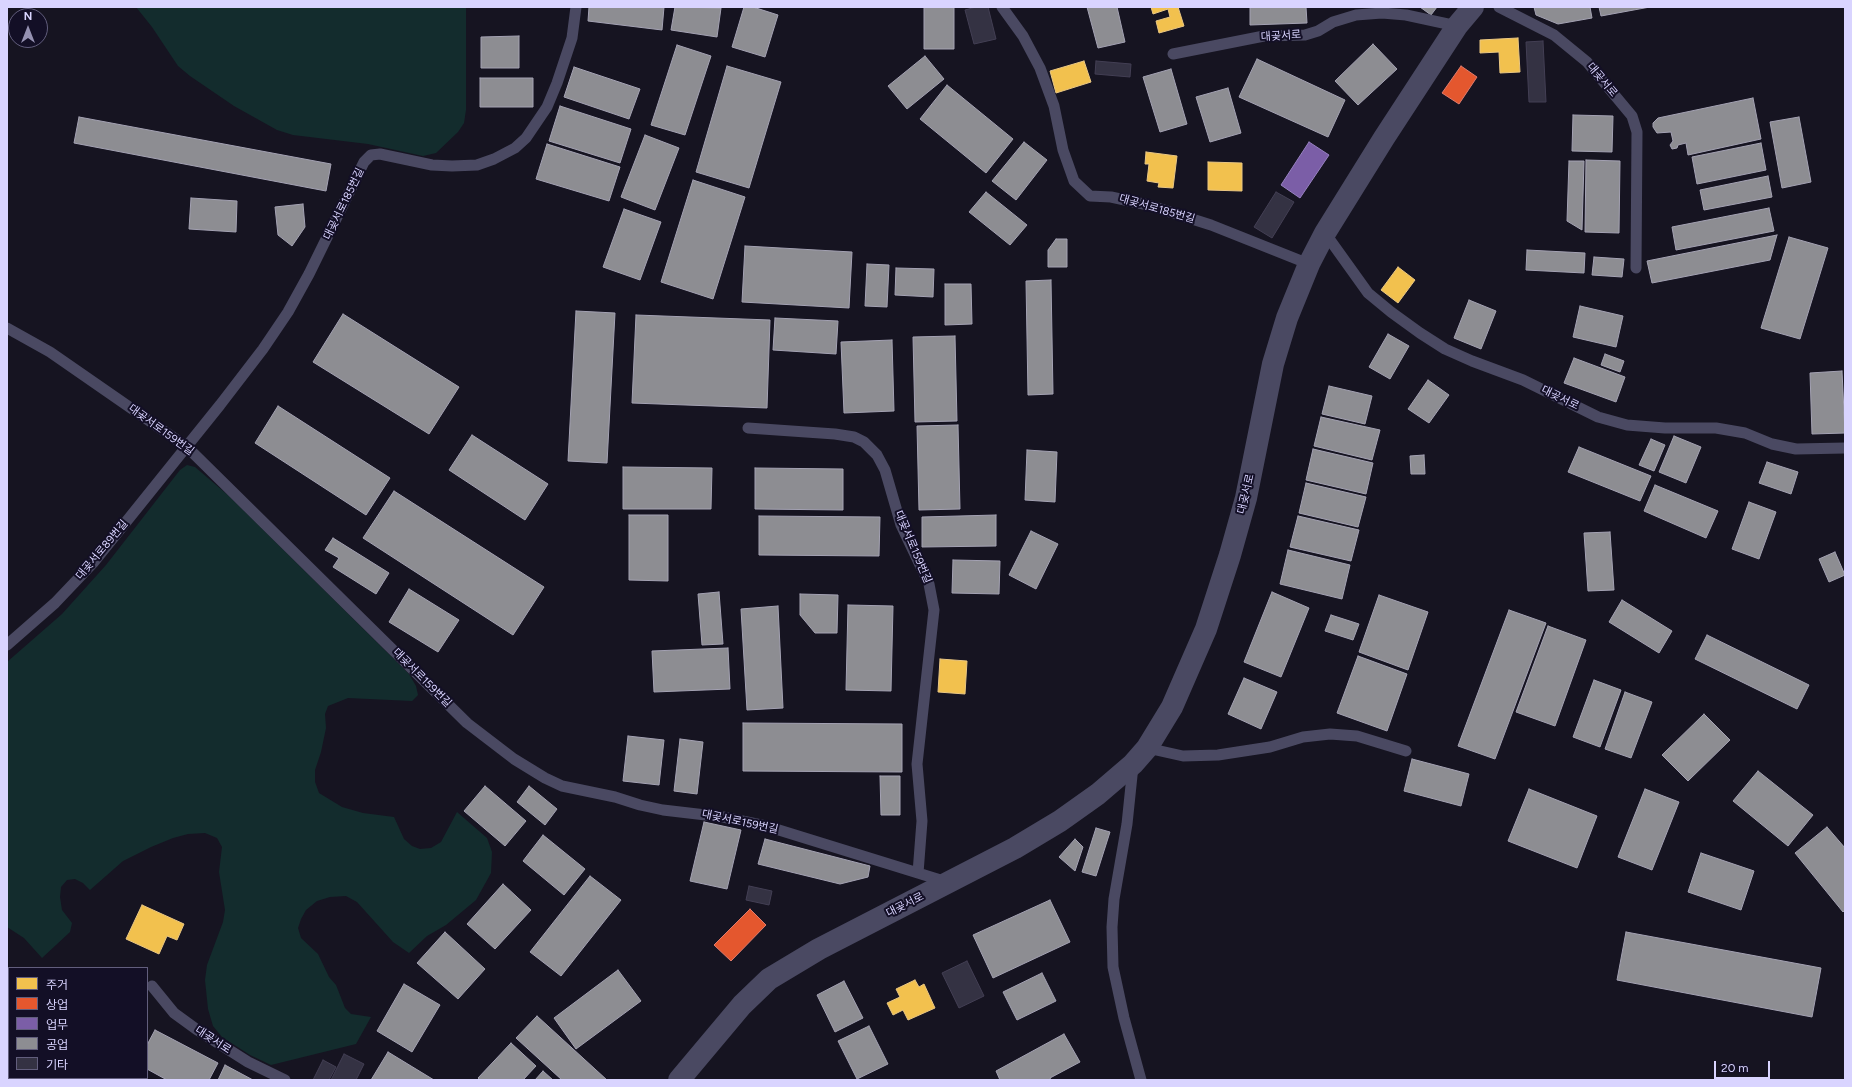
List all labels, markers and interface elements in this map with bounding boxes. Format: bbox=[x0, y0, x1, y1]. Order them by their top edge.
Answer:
north arrow bbox=[8, 8, 48, 48]
text: N bbox=[24, 10, 32, 23]
street label: 대곶서로 bbox=[1260, 28, 1302, 44]
street label: 대곶서로 bbox=[1584, 60, 1620, 100]
street label: 대곶서로185번길 bbox=[321, 166, 367, 242]
street label: 대곶서로185번길 bbox=[1118, 192, 1196, 226]
street label: 대곶서로 bbox=[1539, 383, 1581, 413]
street label: 대곶서로159번길 bbox=[126, 402, 196, 458]
street label: 대곶서로 bbox=[1235, 473, 1257, 515]
street label: 대곶서로159번길 bbox=[892, 509, 934, 585]
street label: 대곶서로89번길 bbox=[73, 518, 131, 582]
street label: 대곶서로159번길 bbox=[390, 646, 454, 710]
street label: 대곶서로159번길 bbox=[701, 807, 779, 837]
street label: 대곶서로 bbox=[884, 890, 926, 920]
legend bbox=[8, 967, 148, 1079]
text: 주거 bbox=[46, 978, 68, 992]
text: 상업 bbox=[46, 998, 68, 1012]
text: 업무 bbox=[46, 1018, 68, 1032]
street label: 대곶서로 bbox=[192, 1023, 234, 1057]
text: 공업 bbox=[46, 1038, 68, 1052]
scale bar bbox=[1716, 1053, 1772, 1079]
text: 기타 bbox=[46, 1058, 68, 1072]
text: 20 m bbox=[1721, 1061, 1749, 1075]

